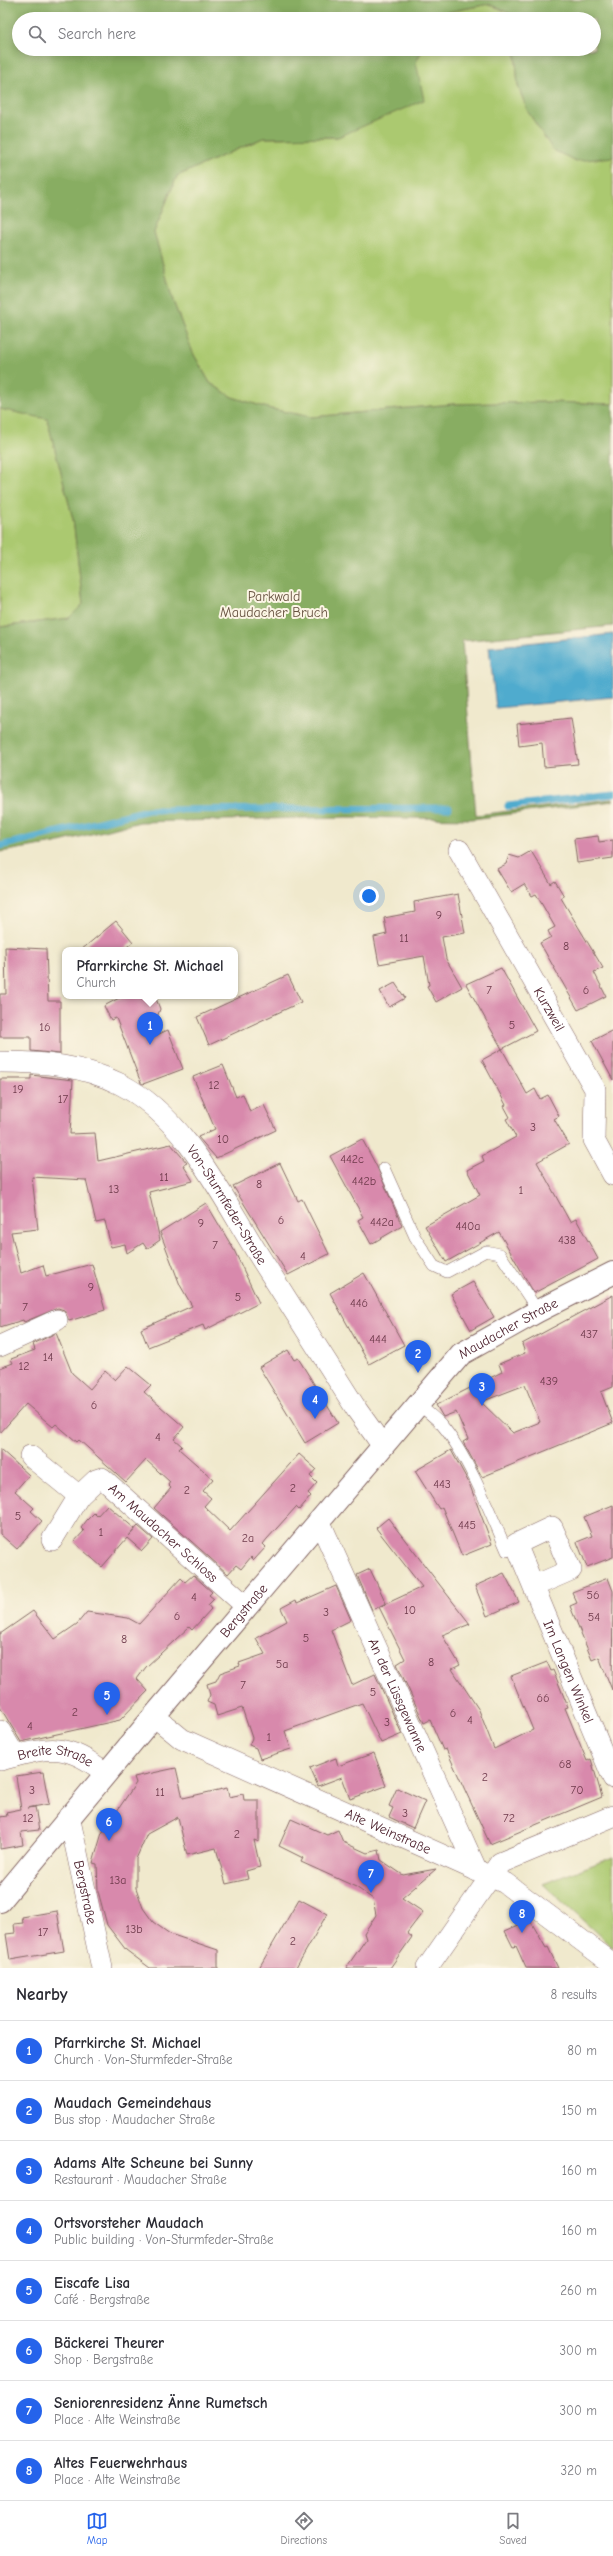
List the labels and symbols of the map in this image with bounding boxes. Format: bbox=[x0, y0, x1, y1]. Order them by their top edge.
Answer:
park label: Parkwald Maudacher Bruch bbox=[220, 588, 328, 621]
your location bbox=[359, 886, 379, 906]
house number: 9 bbox=[436, 908, 442, 922]
house number: 11 bbox=[399, 931, 409, 945]
house number: 8 bbox=[563, 939, 569, 953]
house number: 7 bbox=[486, 983, 492, 997]
house number: 6 bbox=[583, 983, 589, 997]
street label: Kurzweil bbox=[530, 984, 568, 1034]
pin: 1 bbox=[137, 1012, 163, 1045]
house number: 5 bbox=[509, 1018, 515, 1032]
house number: 16 bbox=[39, 1020, 51, 1034]
house number: 12 bbox=[208, 1078, 220, 1092]
house number: 19 bbox=[12, 1082, 24, 1096]
house number: 17 bbox=[58, 1092, 69, 1106]
house number: 3 bbox=[530, 1120, 536, 1134]
house number: 10 bbox=[217, 1132, 229, 1146]
street label: Von-Sturmfeder-Straße bbox=[183, 1142, 271, 1268]
house number: 442c bbox=[340, 1152, 364, 1166]
house number: 11 bbox=[159, 1170, 169, 1184]
house number: 442b bbox=[352, 1174, 376, 1188]
house number: 8 bbox=[256, 1177, 262, 1191]
house number: 13 bbox=[109, 1182, 119, 1196]
house number: 1 bbox=[519, 1183, 524, 1197]
house number: 6 bbox=[278, 1213, 284, 1227]
house number: 442a bbox=[370, 1215, 394, 1229]
house number: 9 bbox=[198, 1216, 204, 1230]
house number: 440a bbox=[455, 1219, 481, 1233]
house number: 438 bbox=[558, 1233, 576, 1247]
house number: 7 bbox=[212, 1238, 218, 1252]
house number: 4 bbox=[300, 1249, 306, 1263]
house number: 9 bbox=[88, 1280, 94, 1294]
house number: 5 bbox=[235, 1290, 241, 1304]
street label: Maudacher Straße bbox=[455, 1294, 561, 1363]
house number: 446 bbox=[350, 1296, 368, 1310]
house number: 7 bbox=[22, 1300, 28, 1314]
house number: 437 bbox=[580, 1327, 598, 1341]
house number: 444 bbox=[369, 1332, 387, 1346]
pin: 2 bbox=[405, 1340, 431, 1373]
house number: 14 bbox=[43, 1350, 53, 1364]
house number: 12 bbox=[18, 1359, 30, 1373]
pin: 3 bbox=[469, 1373, 495, 1406]
house number: 439 bbox=[540, 1374, 558, 1388]
pin: 4 bbox=[302, 1386, 328, 1419]
house number: 6 bbox=[91, 1398, 97, 1412]
house number: 4 bbox=[155, 1430, 161, 1444]
house number: 443 bbox=[433, 1477, 451, 1491]
street label: Am Maudacher Schloss bbox=[105, 1480, 221, 1586]
house number: 2 bbox=[290, 1481, 296, 1495]
house number: 2 bbox=[184, 1483, 190, 1497]
house number: 5 bbox=[15, 1509, 21, 1523]
house number: 445 bbox=[458, 1518, 476, 1532]
house number: 1 bbox=[99, 1525, 104, 1539]
house number: 2a bbox=[242, 1531, 254, 1545]
street label: Bergstraße bbox=[216, 1581, 271, 1641]
house number: 56 bbox=[586, 1588, 600, 1602]
house number: 4 bbox=[191, 1590, 197, 1604]
house number: 10 bbox=[404, 1603, 416, 1617]
house number: 3 bbox=[323, 1605, 329, 1619]
house number: 6 bbox=[174, 1609, 180, 1623]
house number: 54 bbox=[588, 1610, 600, 1624]
street label: Im Langen Winkel bbox=[539, 1617, 597, 1726]
house number: 5 bbox=[303, 1631, 309, 1645]
house number: 8 bbox=[121, 1632, 127, 1646]
street label: An der Lüssgewanne bbox=[364, 1636, 430, 1755]
house number: 8 bbox=[428, 1655, 434, 1669]
house number: 5a bbox=[276, 1657, 288, 1671]
house number: 7 bbox=[240, 1678, 246, 1692]
pin: 5 bbox=[94, 1682, 120, 1715]
house number: 5 bbox=[370, 1685, 376, 1699]
house number: 66 bbox=[536, 1691, 550, 1705]
house number: 2 bbox=[72, 1705, 78, 1719]
house number: 6 bbox=[450, 1706, 456, 1720]
house number: 4 bbox=[467, 1713, 473, 1727]
house number: 3 bbox=[384, 1715, 390, 1729]
house number: 4 bbox=[27, 1719, 33, 1733]
house number: 1 bbox=[267, 1730, 272, 1744]
street label: Breite Straße bbox=[16, 1742, 96, 1771]
house number: 68 bbox=[559, 1757, 571, 1771]
house number: 2 bbox=[482, 1770, 488, 1784]
house number: 3 bbox=[29, 1783, 35, 1797]
house number: 70 bbox=[571, 1783, 583, 1797]
house number: 11 bbox=[155, 1785, 165, 1799]
street label: Alte Weinstraße bbox=[342, 1805, 434, 1858]
house number: 3 bbox=[402, 1806, 408, 1820]
pin: 6 bbox=[96, 1808, 122, 1841]
house number: 12 bbox=[22, 1811, 34, 1825]
house number: 72 bbox=[503, 1811, 515, 1825]
house number: 2 bbox=[234, 1827, 240, 1841]
street label: Bergstraße bbox=[70, 1859, 100, 1926]
pin: 7 bbox=[358, 1860, 384, 1893]
house number: 13a bbox=[109, 1873, 127, 1887]
pin: 8 bbox=[509, 1900, 535, 1933]
house number: 13b bbox=[125, 1922, 143, 1936]
house number: 17 bbox=[38, 1925, 49, 1939]
house number: 2 bbox=[290, 1934, 296, 1948]

